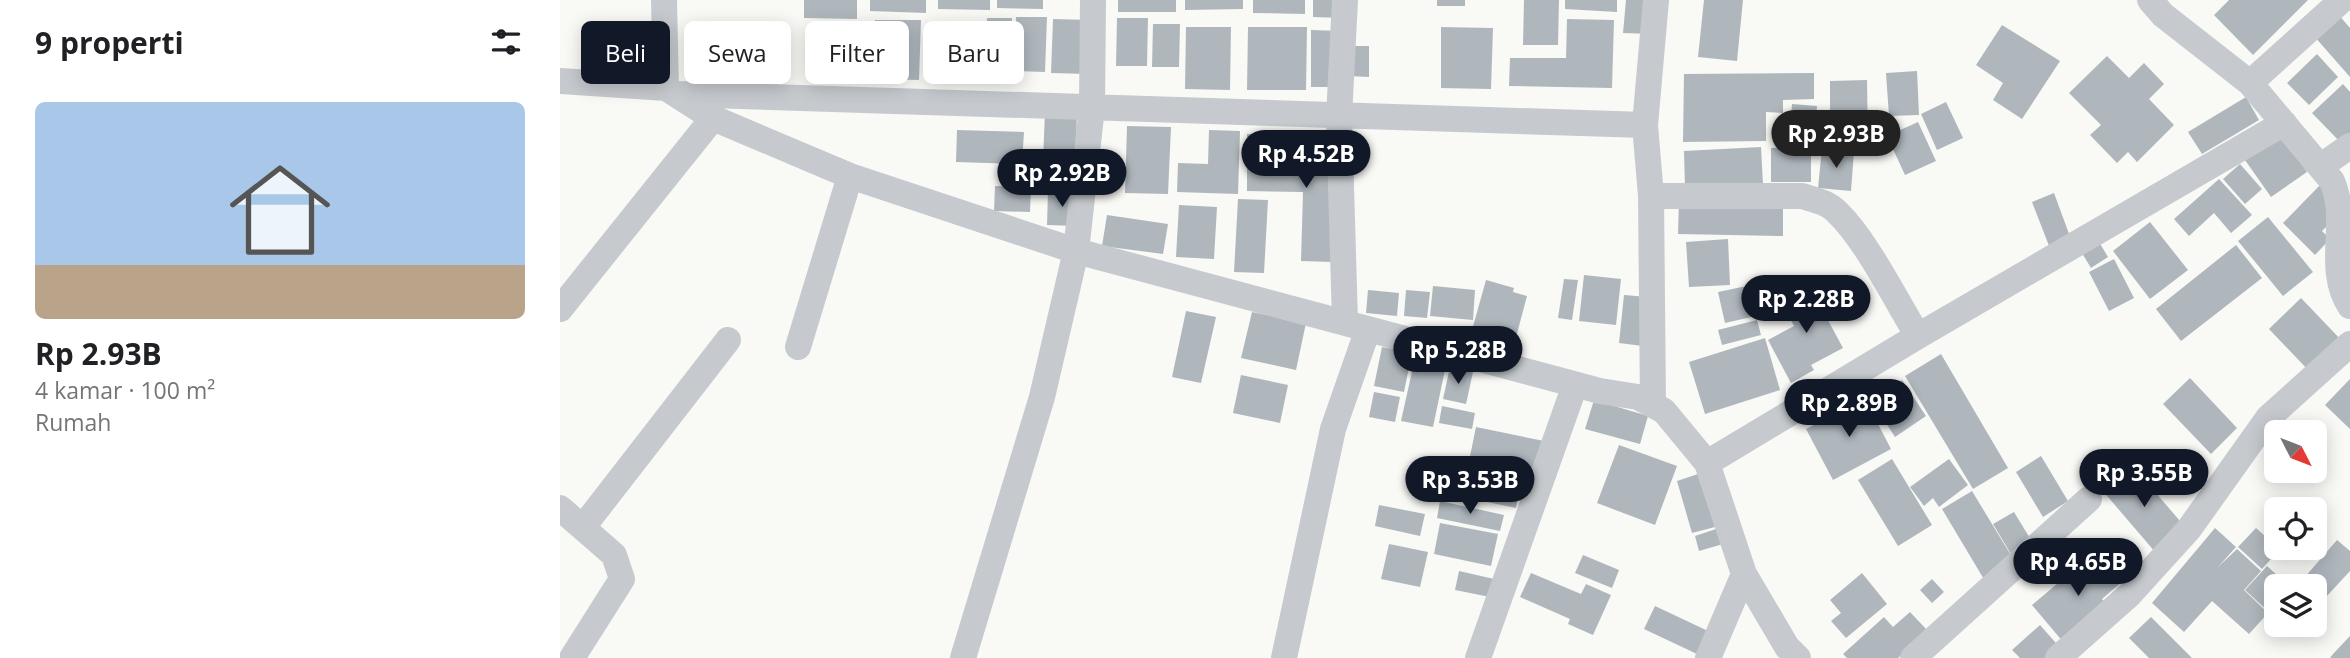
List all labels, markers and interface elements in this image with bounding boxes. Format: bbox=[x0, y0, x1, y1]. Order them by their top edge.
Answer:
chip: Beli bbox=[581, 21, 670, 84]
chip: Sewa bbox=[684, 21, 791, 84]
chip: Filter bbox=[805, 21, 909, 84]
chip: Baru bbox=[923, 21, 1024, 84]
text: 9 properti bbox=[35, 22, 184, 63]
icon: filters bbox=[487, 23, 525, 61]
pin: Rp 2.93B bbox=[1764, 110, 1908, 170]
text: Rp 2.93B bbox=[1787, 117, 1885, 149]
pin: Rp 4.52B bbox=[1234, 130, 1378, 190]
text: Rp 4.52B bbox=[1257, 137, 1355, 169]
icon: home bbox=[217, 147, 343, 273]
pin: Rp 2.92B bbox=[990, 150, 1134, 209]
text: Rp 2.92B bbox=[1013, 156, 1111, 188]
pin: Rp 2.28B bbox=[1734, 276, 1878, 335]
text: Rp 2.28B bbox=[1757, 282, 1855, 314]
pin: Rp 5.28B bbox=[1386, 326, 1530, 386]
text: Rp 2.93B bbox=[35, 333, 162, 374]
text: Rp 5.28B bbox=[1409, 333, 1507, 365]
text: 4 kamar · 100 m² bbox=[35, 374, 215, 406]
pin: Rp 2.89B bbox=[1777, 380, 1921, 439]
text: Rp 2.89B bbox=[1800, 386, 1898, 418]
text: Rumah bbox=[35, 406, 111, 438]
north arrow bbox=[2264, 420, 2328, 483]
map controls bbox=[2264, 420, 2327, 637]
pin: Rp 3.55B bbox=[2072, 449, 2216, 509]
pin: Rp 3.53B bbox=[1398, 456, 1542, 516]
text: Rp 3.55B bbox=[2095, 456, 2193, 488]
text: Rp 3.53B bbox=[1421, 463, 1519, 495]
button: locate bbox=[2264, 497, 2327, 560]
pin: Rp 4.65B bbox=[2006, 538, 2150, 598]
text: Rp 4.65B bbox=[2029, 545, 2127, 577]
button: layers bbox=[2264, 574, 2327, 637]

